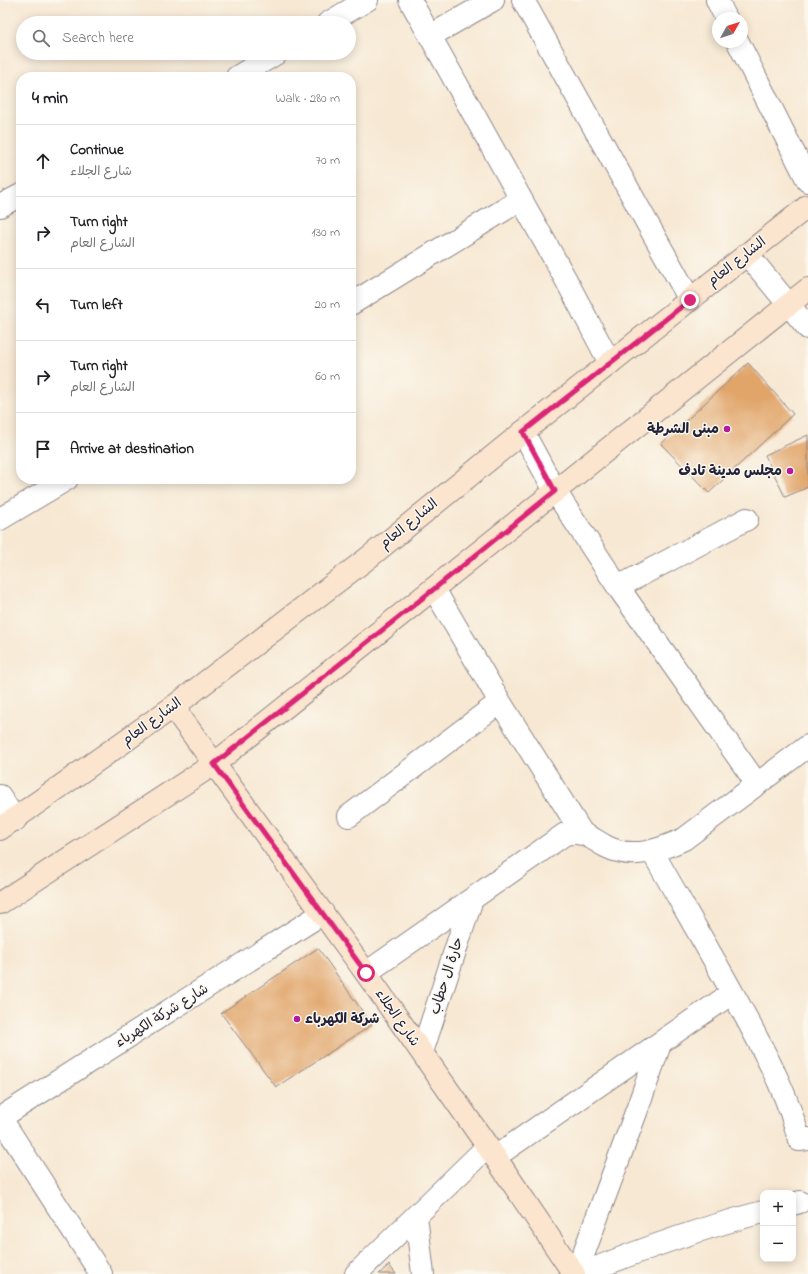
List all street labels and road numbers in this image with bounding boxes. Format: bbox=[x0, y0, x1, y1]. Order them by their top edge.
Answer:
street label: الشارع العام bbox=[703, 232, 771, 292]
street label: الشارع العام bbox=[375, 494, 443, 554]
street label: الشارع العام bbox=[118, 693, 186, 751]
street label: حارة ال حطاب bbox=[425, 935, 469, 1017]
street label: شارع شركة الكهرباء bbox=[111, 979, 213, 1053]
street label: شارع الجلاء bbox=[369, 985, 425, 1051]

